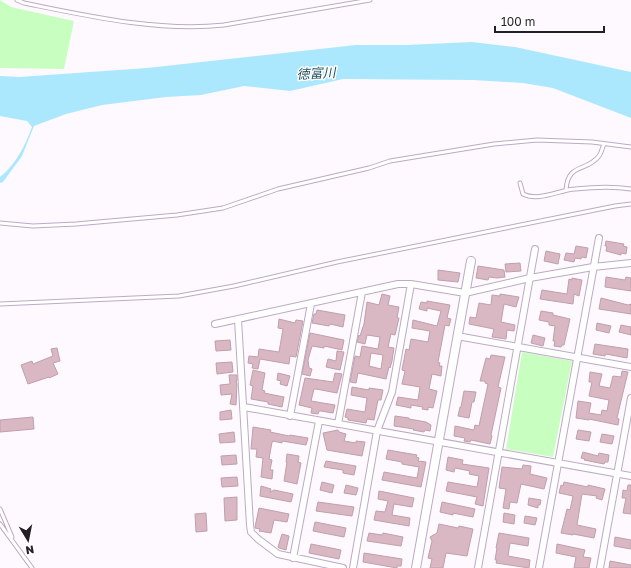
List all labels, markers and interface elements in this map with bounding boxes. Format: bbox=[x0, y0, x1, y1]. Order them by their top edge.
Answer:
scale bar bbox=[495, 8, 604, 34]
text: 100 m bbox=[501, 14, 535, 29]
water label: 徳富川 bbox=[296, 64, 338, 82]
north arrow bbox=[8, 520, 48, 560]
text: N bbox=[25, 543, 35, 557]

